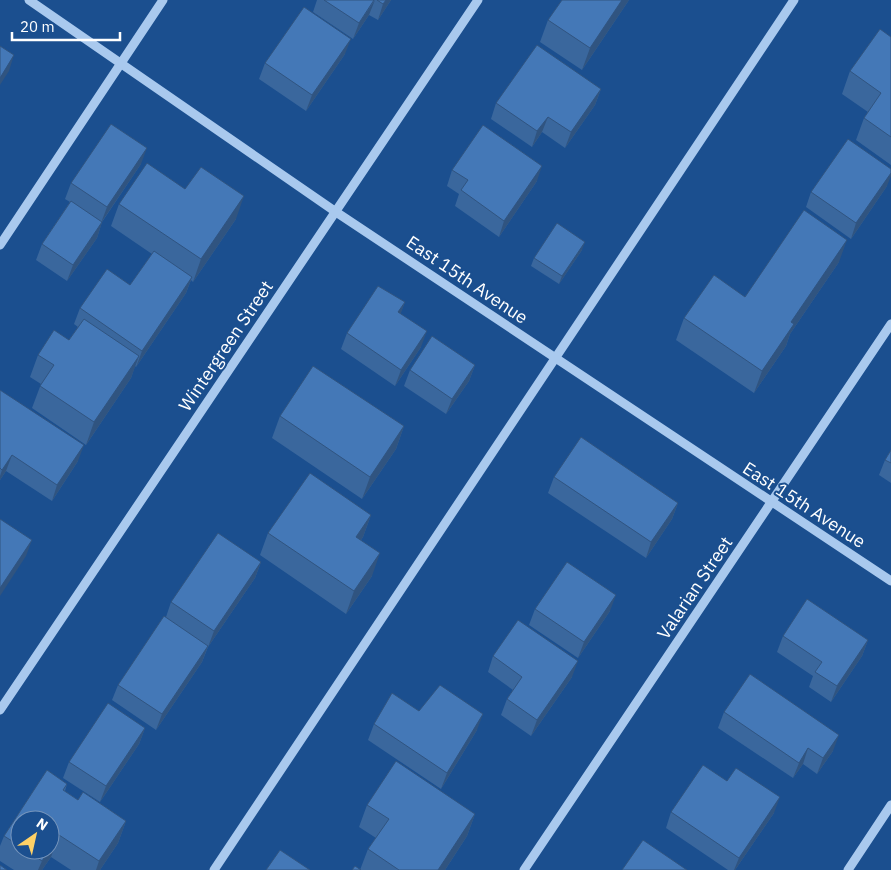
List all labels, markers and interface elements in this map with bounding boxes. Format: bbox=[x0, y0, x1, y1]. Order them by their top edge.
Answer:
scale bar bbox=[12, 10, 120, 42]
text: 20 m bbox=[20, 17, 55, 36]
street label: East 15th Avenue bbox=[402, 230, 533, 329]
street label: Wintergreen Street bbox=[173, 276, 278, 415]
street label: East 15th Avenue bbox=[739, 456, 870, 553]
street label: Valarian Street bbox=[652, 532, 737, 644]
north arrow bbox=[10, 810, 60, 860]
text: N bbox=[33, 814, 52, 835]

